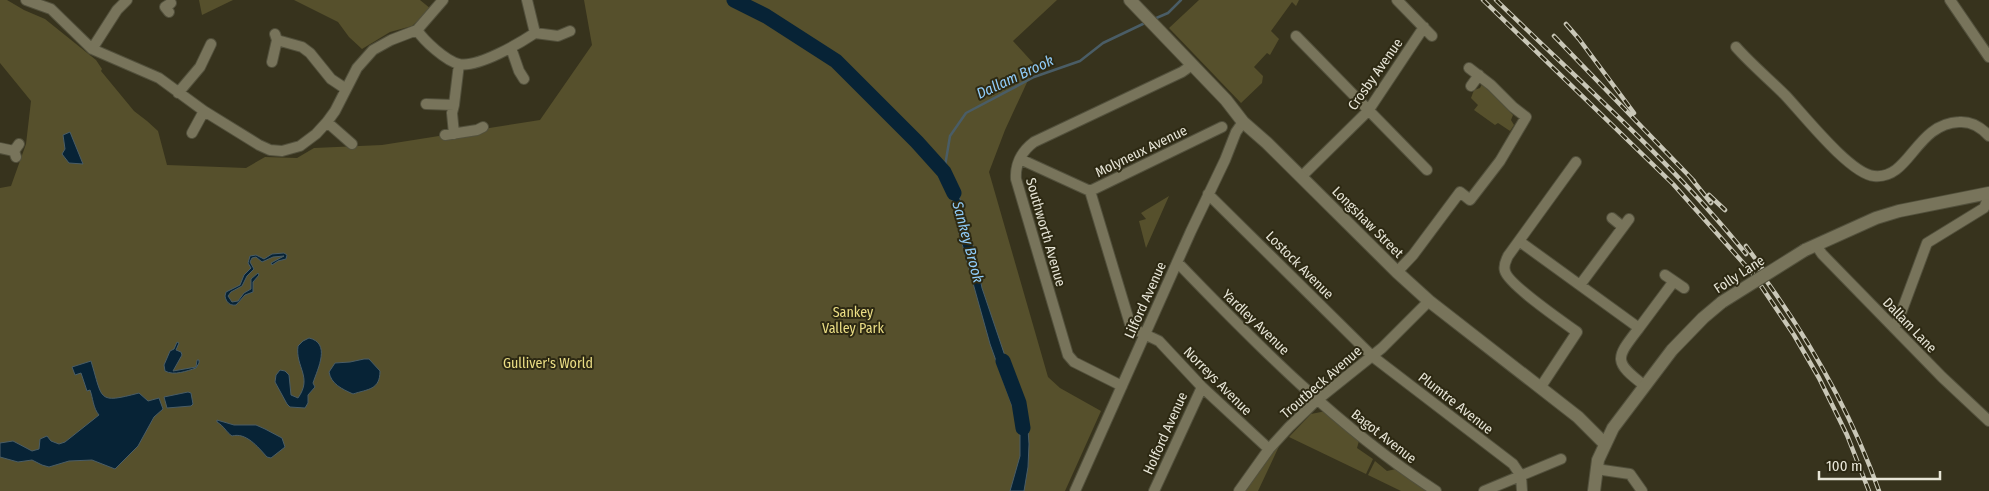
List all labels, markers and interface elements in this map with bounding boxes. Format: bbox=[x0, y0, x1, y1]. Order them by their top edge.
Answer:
street label: Crosby Avenue bbox=[1344, 35, 1406, 113]
water label: Dallam Brook bbox=[973, 51, 1057, 103]
street label: Molyneux Avenue bbox=[1092, 122, 1190, 181]
street label: Southworth Avenue bbox=[1022, 176, 1069, 289]
street label: Longshaw Street bbox=[1328, 183, 1407, 262]
water label: Sankey Brook bbox=[948, 198, 988, 285]
street label: Lostock Avenue bbox=[1262, 228, 1337, 303]
street label: Folly Lane bbox=[1711, 252, 1768, 297]
street label: Lilford Avenue bbox=[1121, 259, 1170, 341]
street label: Yardley Avenue bbox=[1219, 286, 1293, 359]
street label: Dallam Lane bbox=[1879, 294, 1940, 357]
park label: Sankey Valley Park bbox=[822, 304, 884, 337]
street label: Troutbeck Avenue bbox=[1277, 342, 1365, 422]
street label: Norreys Avenue bbox=[1180, 344, 1255, 419]
park label: Gulliver's World bbox=[503, 355, 593, 372]
street label: Plumtre Avenue bbox=[1415, 369, 1497, 438]
street label: Holford Avenue bbox=[1140, 389, 1191, 477]
street label: Bagot Avenue bbox=[1348, 406, 1420, 467]
scale bar bbox=[1819, 448, 1940, 480]
text: 100 m bbox=[1826, 457, 1863, 475]

